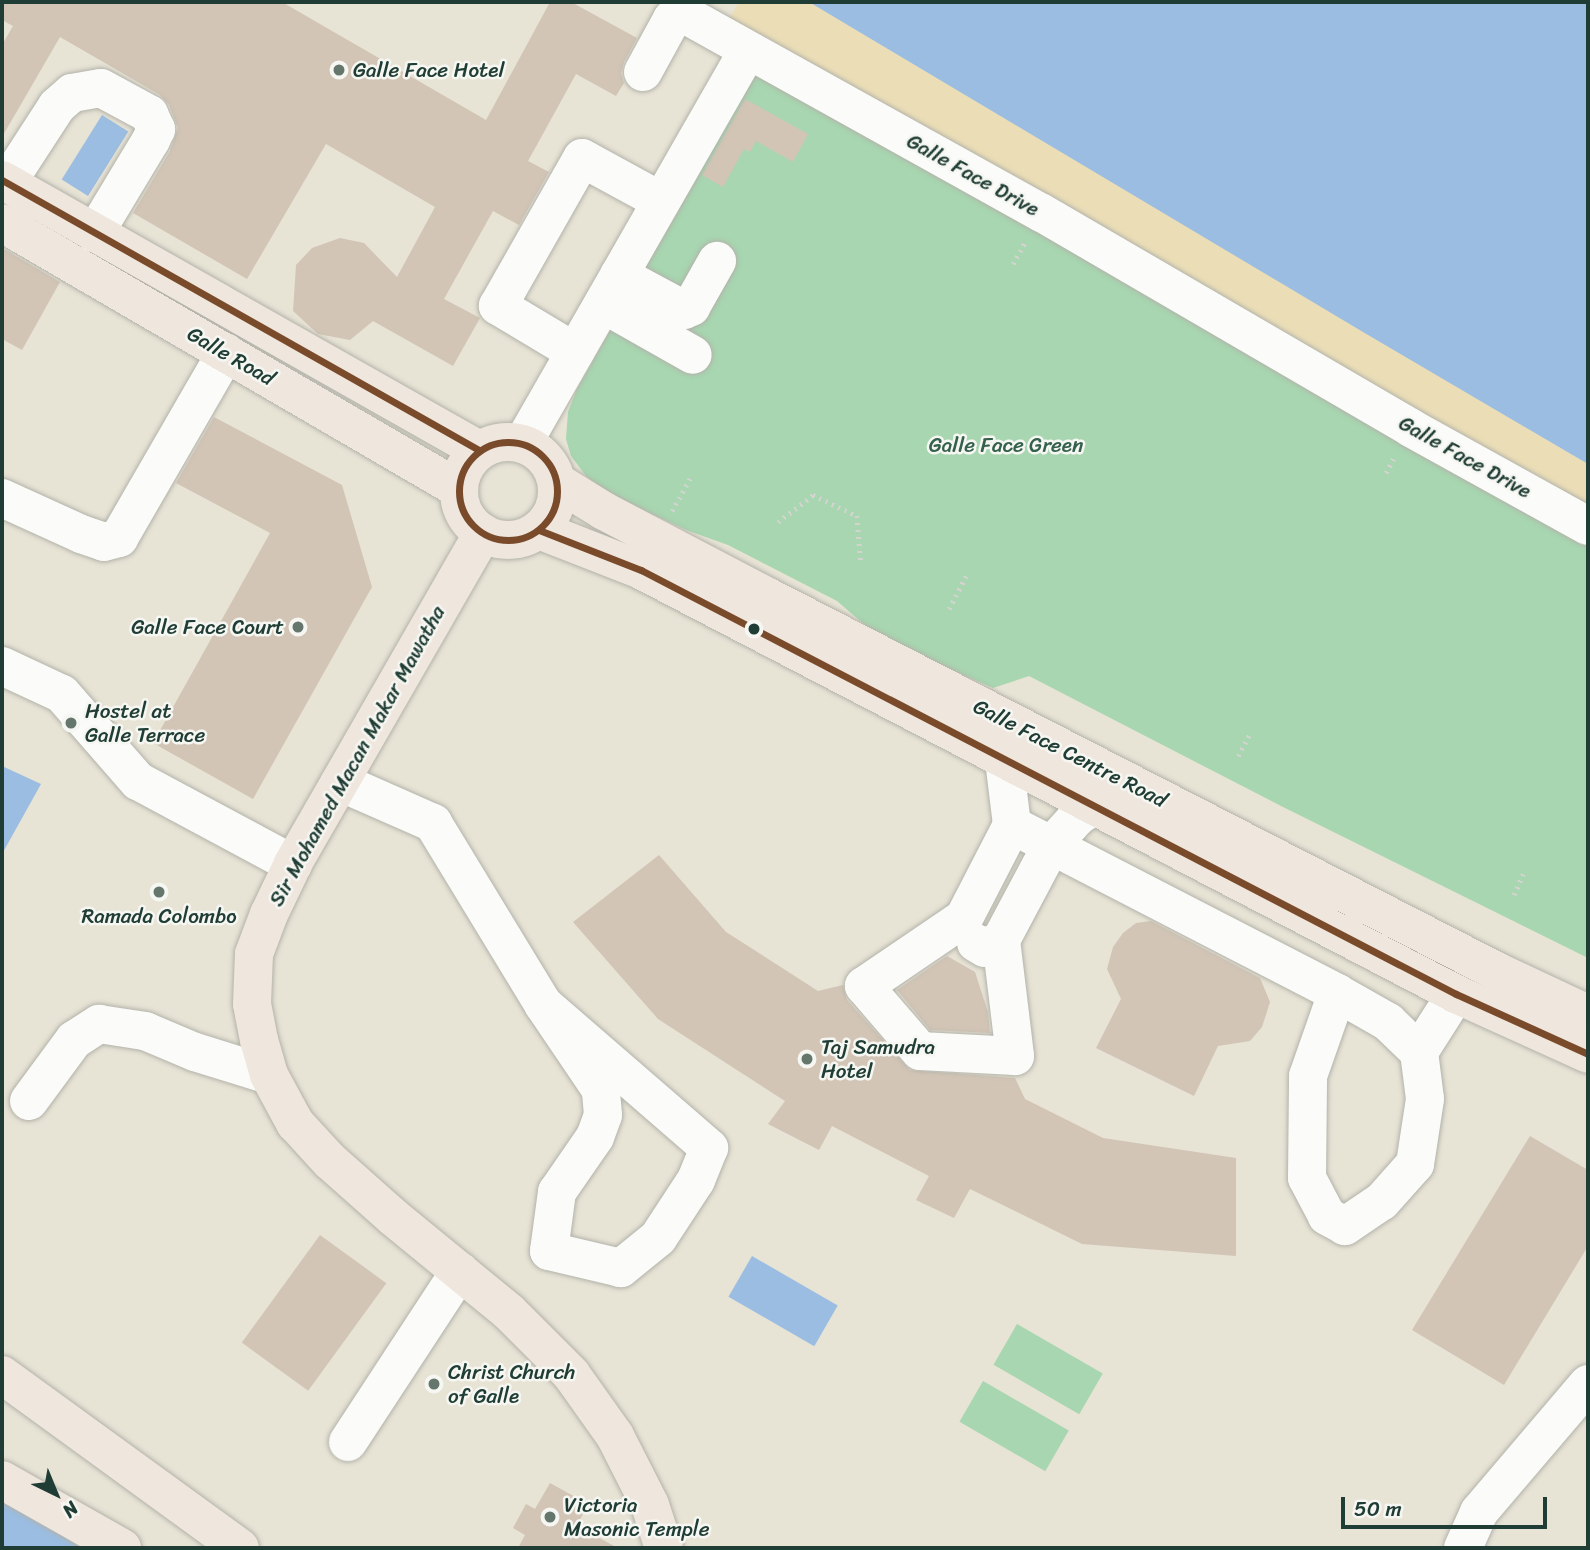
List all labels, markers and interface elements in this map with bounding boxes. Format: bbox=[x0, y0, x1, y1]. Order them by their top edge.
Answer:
place label: Galle Face Hotel bbox=[353, 57, 505, 83]
marker: Galle Face Hotel bbox=[331, 62, 347, 78]
street label: Galle Face Drive bbox=[902, 128, 1044, 222]
street label: Galle Road bbox=[183, 321, 279, 391]
street label: Galle Face Drive bbox=[1394, 410, 1536, 504]
park label: Galle Face Green bbox=[928, 432, 1084, 458]
street label: Sir Mohamed Macan Makar Mawatha bbox=[264, 602, 450, 910]
place label: Galle Face Court bbox=[131, 614, 284, 640]
marker: Galle Face Court bbox=[290, 619, 306, 635]
unlabelled marker bbox=[747, 622, 761, 636]
street label: Galle Face Centre Road bbox=[969, 693, 1171, 813]
place label: Hostel at Galle Terrace bbox=[85, 698, 206, 748]
marker: Hostel at Galle Terrace bbox=[63, 715, 79, 731]
marker: Ramada Colombo bbox=[151, 884, 167, 900]
place label: Ramada Colombo bbox=[81, 903, 237, 929]
place label: Taj Samudra Hotel bbox=[821, 1034, 935, 1084]
marker: Taj Samudra Hotel bbox=[799, 1051, 815, 1067]
place label: Christ Church of Galle bbox=[448, 1359, 575, 1409]
marker: Christ Church of Galle bbox=[426, 1376, 442, 1392]
north arrow bbox=[21, 1459, 91, 1529]
scale bar bbox=[1345, 1484, 1552, 1528]
text: 50 m bbox=[1354, 1490, 1402, 1528]
place label: Victoria Masonic Temple bbox=[564, 1492, 710, 1542]
text: N bbox=[55, 1493, 87, 1526]
marker: Victoria Masonic Temple bbox=[542, 1509, 558, 1525]

